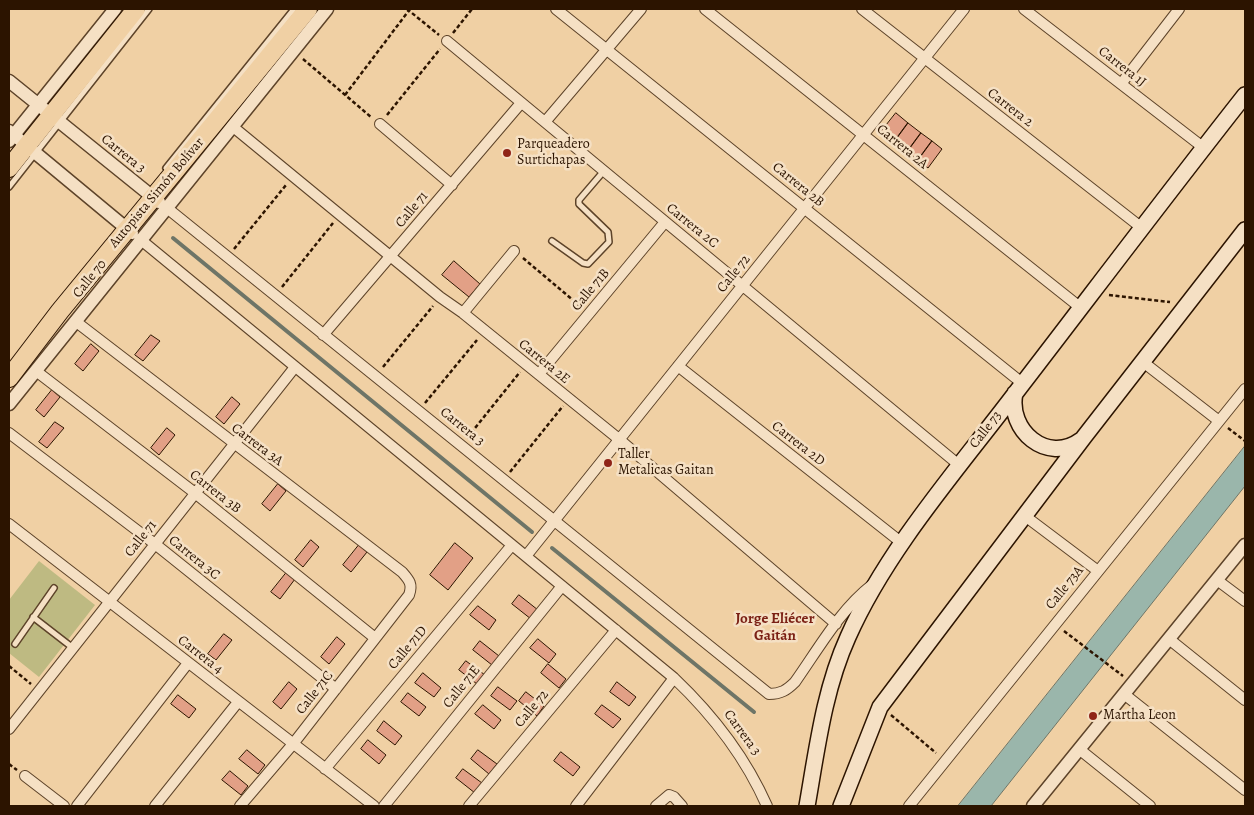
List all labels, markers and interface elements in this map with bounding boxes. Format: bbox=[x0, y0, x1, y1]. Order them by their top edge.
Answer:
street label: Carrera 1J bbox=[1095, 43, 1149, 91]
street label: Carrera 2 bbox=[984, 85, 1036, 131]
street label: Carrera 2A bbox=[873, 121, 931, 173]
street label: Carrera 3 bbox=[97, 131, 149, 177]
street label: Autopista Simón Bolívar bbox=[106, 134, 208, 252]
place label: Parqueadero Surtichapas bbox=[517, 137, 590, 170]
marker: Parqueadero Surtichapas bbox=[501, 147, 513, 159]
street label: Carrera 2B bbox=[769, 159, 827, 211]
street label: Calle 71 bbox=[392, 189, 432, 231]
street label: Carrera 2C bbox=[663, 200, 721, 252]
street label: Calle 72 bbox=[714, 252, 754, 296]
street label: Calle 70 bbox=[69, 256, 111, 302]
street label: Calle 71B bbox=[568, 265, 614, 315]
street label: Carrera 2E bbox=[515, 336, 573, 388]
street label: Carrera 3 bbox=[436, 404, 488, 450]
street label: Calle 73 bbox=[966, 408, 1006, 452]
street label: Carrera 2D bbox=[768, 418, 828, 470]
street label: Carrera 3A bbox=[228, 420, 286, 470]
place label: Taller Metalicas Gaitan bbox=[618, 447, 714, 480]
marker: Taller Metalicas Gaitan bbox=[602, 457, 614, 469]
street label: Carrera 3B bbox=[186, 467, 244, 517]
street label: Calle 71 bbox=[122, 517, 160, 561]
street label: Carrera 3C bbox=[165, 532, 223, 584]
street label: Calle 73A bbox=[1042, 563, 1088, 613]
district label: Jorge Eliécer Gaitán bbox=[735, 610, 815, 645]
street label: Calle 71D bbox=[385, 623, 431, 673]
street label: Carrera 4 bbox=[174, 632, 226, 678]
street label: Calle 71E bbox=[440, 662, 484, 712]
street label: Calle 71C bbox=[293, 668, 337, 718]
street label: Calle 72 bbox=[512, 687, 552, 731]
street label: Carrera 3 bbox=[720, 707, 764, 759]
place label: Martha Leon bbox=[1103, 708, 1176, 724]
marker: Martha Leon bbox=[1087, 710, 1099, 722]

